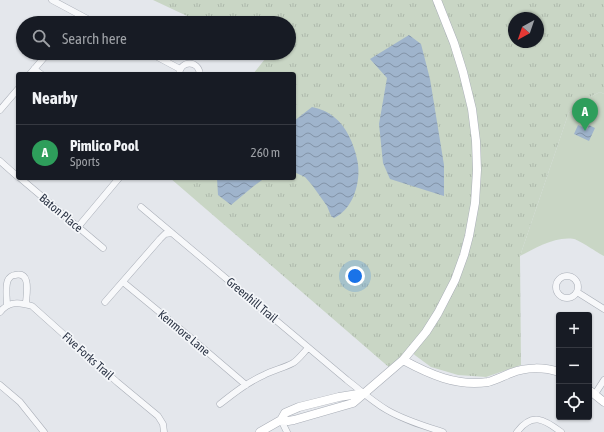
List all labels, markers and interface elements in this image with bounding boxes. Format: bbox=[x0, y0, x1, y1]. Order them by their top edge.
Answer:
north arrow bbox=[508, 12, 544, 48]
search box bbox=[16, 16, 296, 60]
icon: search bbox=[30, 27, 52, 49]
text: Search here bbox=[62, 30, 127, 47]
text: Nearby bbox=[32, 88, 78, 108]
pin: A bbox=[572, 98, 598, 131]
text: Pimlico Pool bbox=[70, 137, 139, 154]
text: A bbox=[42, 145, 48, 160]
text: 260 m bbox=[251, 145, 280, 160]
text: Sports bbox=[70, 154, 100, 169]
street label: Baton Place bbox=[36, 191, 86, 235]
your location bbox=[345, 266, 365, 286]
street label: Greenhill Trail bbox=[224, 275, 281, 326]
street label: Kenmore Lane bbox=[155, 307, 213, 359]
map controls bbox=[556, 312, 592, 420]
button: + bbox=[556, 312, 592, 348]
street label: Five Forks Trail bbox=[60, 329, 117, 383]
button: − bbox=[556, 348, 592, 384]
button: locate bbox=[556, 384, 592, 420]

